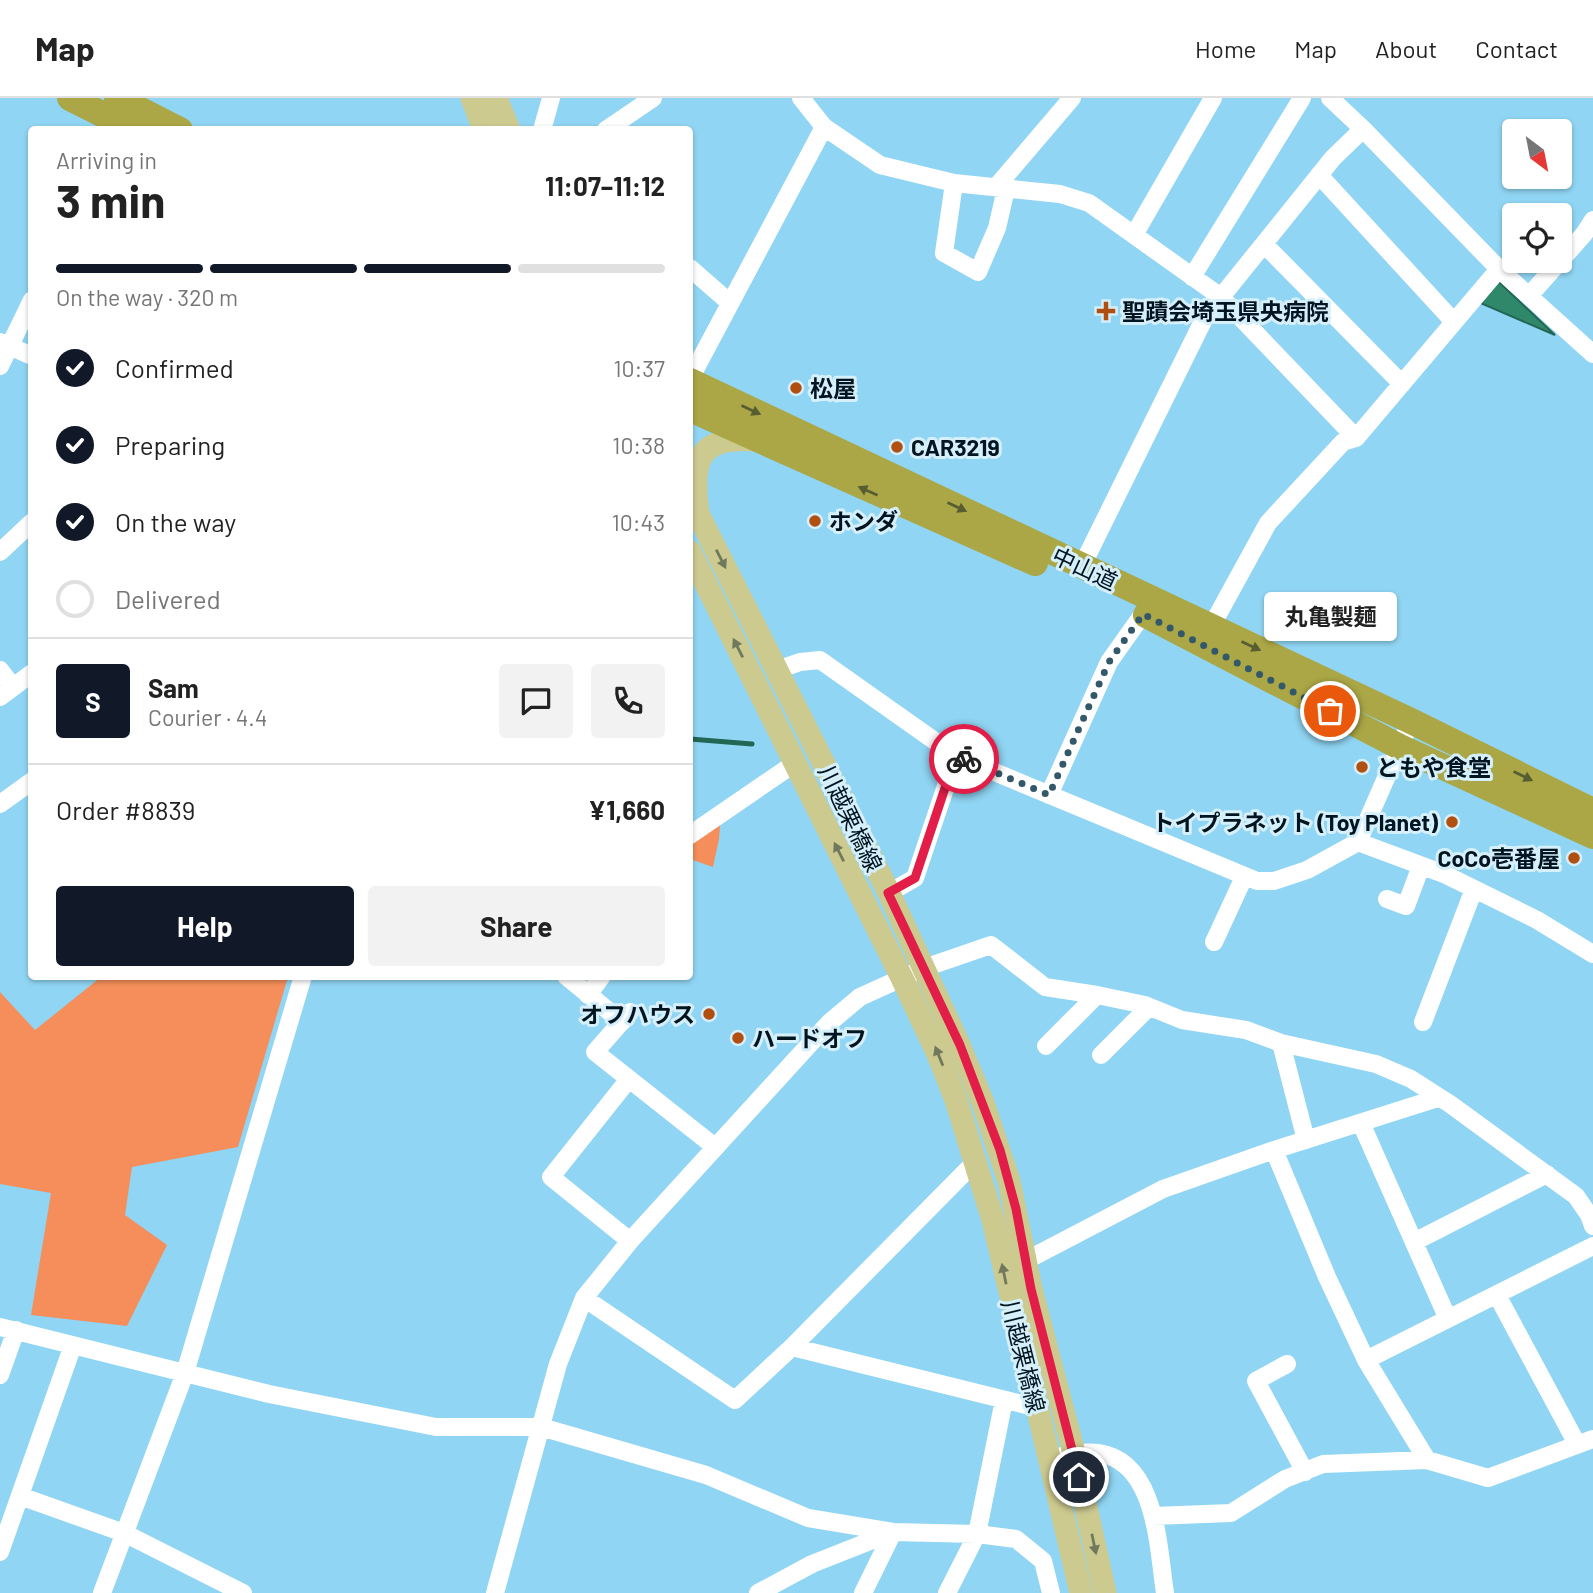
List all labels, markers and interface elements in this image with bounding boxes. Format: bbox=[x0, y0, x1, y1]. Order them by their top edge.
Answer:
text: Map bbox=[35, 28, 95, 68]
text: Home bbox=[1195, 34, 1256, 63]
text: Map bbox=[1294, 34, 1337, 63]
text: About bbox=[1375, 34, 1437, 63]
text: Contact bbox=[1475, 34, 1558, 63]
north arrow bbox=[1502, 119, 1572, 189]
map controls bbox=[1502, 119, 1572, 273]
text: Arriving in bbox=[56, 146, 157, 174]
text: 11:07–11:12 bbox=[545, 170, 665, 201]
text: 3 min bbox=[56, 172, 165, 227]
button: locate bbox=[1502, 203, 1572, 273]
text: On the way · 320 m bbox=[56, 283, 238, 311]
place label: 聖蹟会埼玉県央病院 bbox=[1122, 297, 1329, 325]
marker: 聖蹟会埼玉県央病院 bbox=[1096, 301, 1116, 321]
icon: check bbox=[56, 349, 94, 387]
text: Confirmed bbox=[115, 352, 234, 383]
text: 10:37 bbox=[613, 354, 665, 382]
place label: 松屋 bbox=[810, 374, 856, 402]
marker: 松屋 bbox=[788, 380, 804, 396]
one-way arrow bbox=[741, 405, 761, 416]
icon: check bbox=[56, 426, 94, 464]
text: Preparing bbox=[115, 429, 225, 460]
text: 10:38 bbox=[612, 431, 665, 459]
place label: CAR3219 bbox=[911, 433, 1000, 461]
marker: CAR3219 bbox=[889, 439, 905, 455]
one-way arrow bbox=[858, 485, 878, 497]
one-way arrow bbox=[947, 502, 967, 513]
icon: check bbox=[56, 503, 94, 541]
text: On the way bbox=[115, 506, 236, 537]
place label: ホンダ bbox=[829, 507, 898, 535]
text: 10:43 bbox=[612, 508, 665, 536]
marker: ホンダ bbox=[807, 513, 823, 529]
street label: 中山道 bbox=[1048, 541, 1122, 595]
one-way arrow bbox=[715, 549, 726, 569]
text: Delivered bbox=[115, 583, 221, 614]
callout: 丸亀製麺 bbox=[1264, 592, 1396, 641]
text: 丸亀製麺 bbox=[1285, 602, 1377, 630]
one-way arrow bbox=[732, 638, 743, 658]
one-way arrow bbox=[1241, 641, 1262, 652]
button: chat bbox=[499, 664, 573, 738]
button: phone bbox=[591, 664, 665, 738]
text: Sam bbox=[148, 672, 199, 703]
pin bbox=[1300, 681, 1360, 741]
text: S bbox=[85, 686, 101, 717]
icon: bag bbox=[1311, 692, 1349, 730]
text: Courier · 4.4 bbox=[148, 703, 267, 731]
courier bbox=[929, 724, 999, 794]
icon: bike bbox=[945, 740, 983, 778]
place label: ともや食堂 bbox=[1376, 753, 1491, 781]
marker: ともや食堂 bbox=[1354, 759, 1370, 775]
street label: 川越栗橋線 bbox=[813, 760, 889, 876]
one-way arrow bbox=[1513, 771, 1533, 782]
text: Order #8839 bbox=[56, 794, 195, 825]
text: ¥1,660 bbox=[588, 794, 665, 825]
place label: トイプラネット (Toy Planet) bbox=[1152, 808, 1438, 836]
marker: トイプラネット (Toy Planet) bbox=[1444, 814, 1460, 830]
one-way arrow bbox=[834, 841, 846, 861]
place label: CoCo壱番屋 bbox=[1437, 844, 1560, 872]
marker: CoCo壱番屋 bbox=[1566, 850, 1582, 866]
button: Help bbox=[56, 886, 354, 966]
button: Share bbox=[368, 886, 665, 966]
place label: オフハウス bbox=[580, 1000, 695, 1028]
marker: オフハウス bbox=[701, 1006, 717, 1022]
place label: ハードオフ bbox=[752, 1024, 867, 1052]
marker: ハードオフ bbox=[730, 1030, 746, 1046]
one-way arrow bbox=[933, 1045, 944, 1066]
one-way arrow bbox=[999, 1263, 1010, 1285]
street label: 川越栗橋線 bbox=[997, 1297, 1051, 1415]
pin bbox=[1049, 1447, 1109, 1507]
icon: home bbox=[1060, 1458, 1098, 1496]
one-way arrow bbox=[1088, 1533, 1099, 1555]

